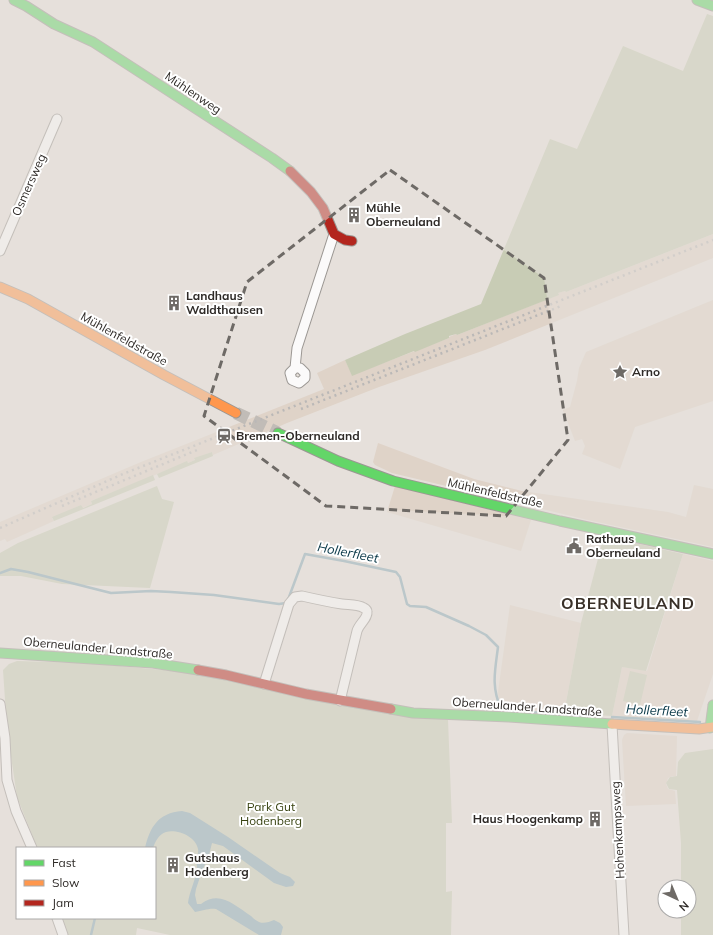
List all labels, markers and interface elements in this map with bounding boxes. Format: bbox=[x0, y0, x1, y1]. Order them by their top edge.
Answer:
street label: Mühlenweg bbox=[162, 68, 224, 117]
street label: Osmersweg bbox=[8, 151, 49, 218]
place label: Mühle Oberneuland bbox=[366, 200, 440, 229]
building icon: Mühle Oberneuland bbox=[345, 206, 363, 224]
place label: Landhaus Waldthausen bbox=[186, 288, 263, 317]
building icon: Landhaus Waldthausen bbox=[165, 294, 183, 312]
street label: Mühlenfeldstraße bbox=[78, 309, 170, 369]
place icon: Arno bbox=[611, 363, 629, 381]
place label: Arno bbox=[632, 364, 660, 379]
station icon: Bremen-Oberneuland bbox=[215, 427, 233, 445]
place label: Bremen-Oberneuland bbox=[236, 428, 360, 443]
street label: Mühlenfeldstraße bbox=[446, 474, 544, 511]
place label: Rathaus Oberneuland bbox=[586, 531, 660, 560]
public building icon: Rathaus Oberneuland bbox=[565, 537, 583, 555]
water label: Hollerfleet bbox=[316, 538, 380, 566]
district label: OBERNEULAND bbox=[561, 593, 695, 613]
street label: Oberneulander Landstraße bbox=[23, 634, 173, 662]
street label: Oberneulander Landstraße bbox=[452, 694, 602, 719]
water label: Hollerfleet bbox=[626, 700, 689, 720]
street label: Hohenkampsweg bbox=[607, 781, 628, 879]
park label: Park Gut Hodenberg bbox=[240, 799, 302, 828]
building icon: Haus Hoogenkamp bbox=[586, 810, 604, 828]
place label: Haus Hoogenkamp bbox=[473, 811, 583, 826]
legend bbox=[16, 847, 156, 919]
place label: Gutshaus Hodenberg bbox=[185, 850, 249, 879]
text: Fast bbox=[52, 855, 76, 870]
building icon: Gutshaus Hodenberg bbox=[164, 856, 182, 874]
text: Slow bbox=[52, 875, 80, 890]
north arrow bbox=[657, 879, 697, 919]
text: Jam bbox=[52, 895, 74, 910]
text: N bbox=[676, 898, 692, 914]

